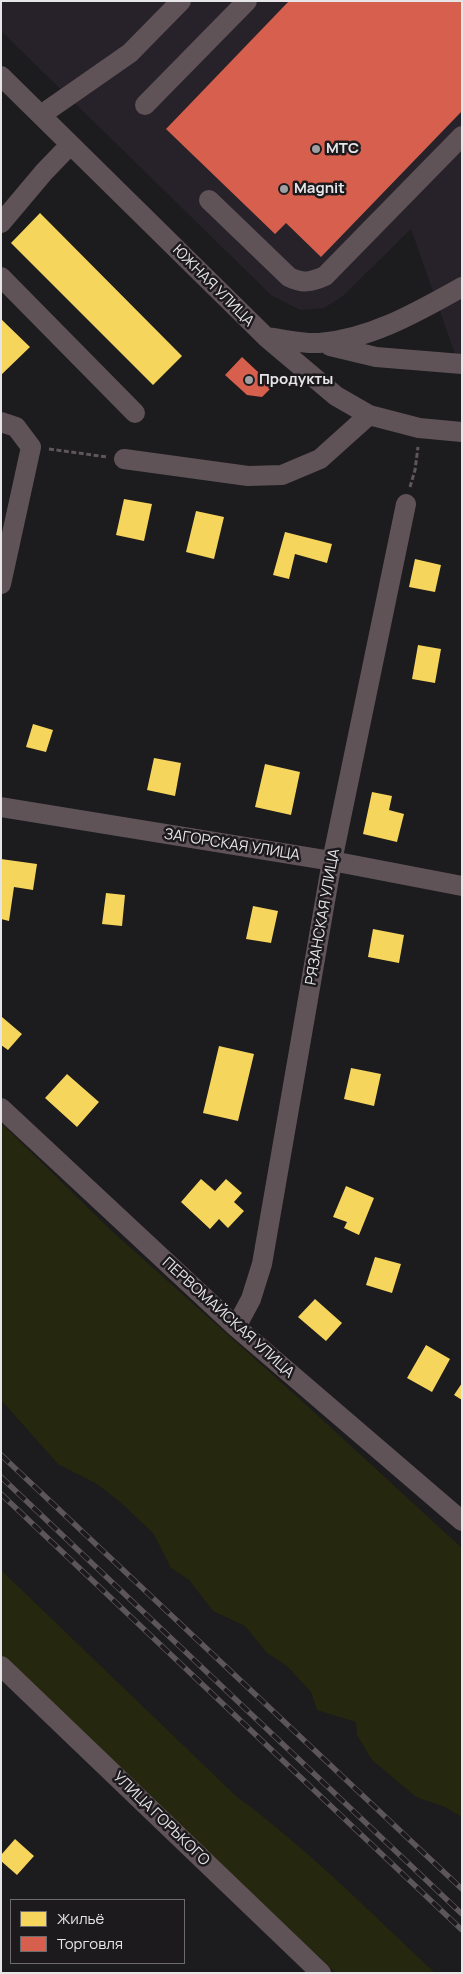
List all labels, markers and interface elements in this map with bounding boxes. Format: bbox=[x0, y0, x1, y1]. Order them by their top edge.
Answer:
place label: МТС bbox=[326, 140, 359, 158]
marker: МТС bbox=[310, 143, 322, 155]
place label: Magnit bbox=[294, 180, 345, 198]
marker: Magnit bbox=[278, 183, 290, 195]
street label: ЮЖНАЯ УЛИЦА bbox=[168, 241, 258, 331]
place label: Продукты bbox=[259, 371, 333, 389]
marker: Продукты bbox=[243, 374, 255, 386]
street label: ЗАГОРСКАЯ УЛИЦА bbox=[163, 825, 301, 865]
street label: РЯЗАНСКАЯ УЛИЦА bbox=[302, 847, 344, 987]
street label: ПЕРВОМАЙСКАЯ УЛИЦА bbox=[158, 1254, 298, 1382]
street label: УЛИЦА ГОРЬКОГО bbox=[109, 1768, 213, 1870]
legend bbox=[10, 1899, 185, 1964]
text: Жильё bbox=[57, 1908, 104, 1929]
text: Торговля bbox=[57, 1933, 123, 1954]

